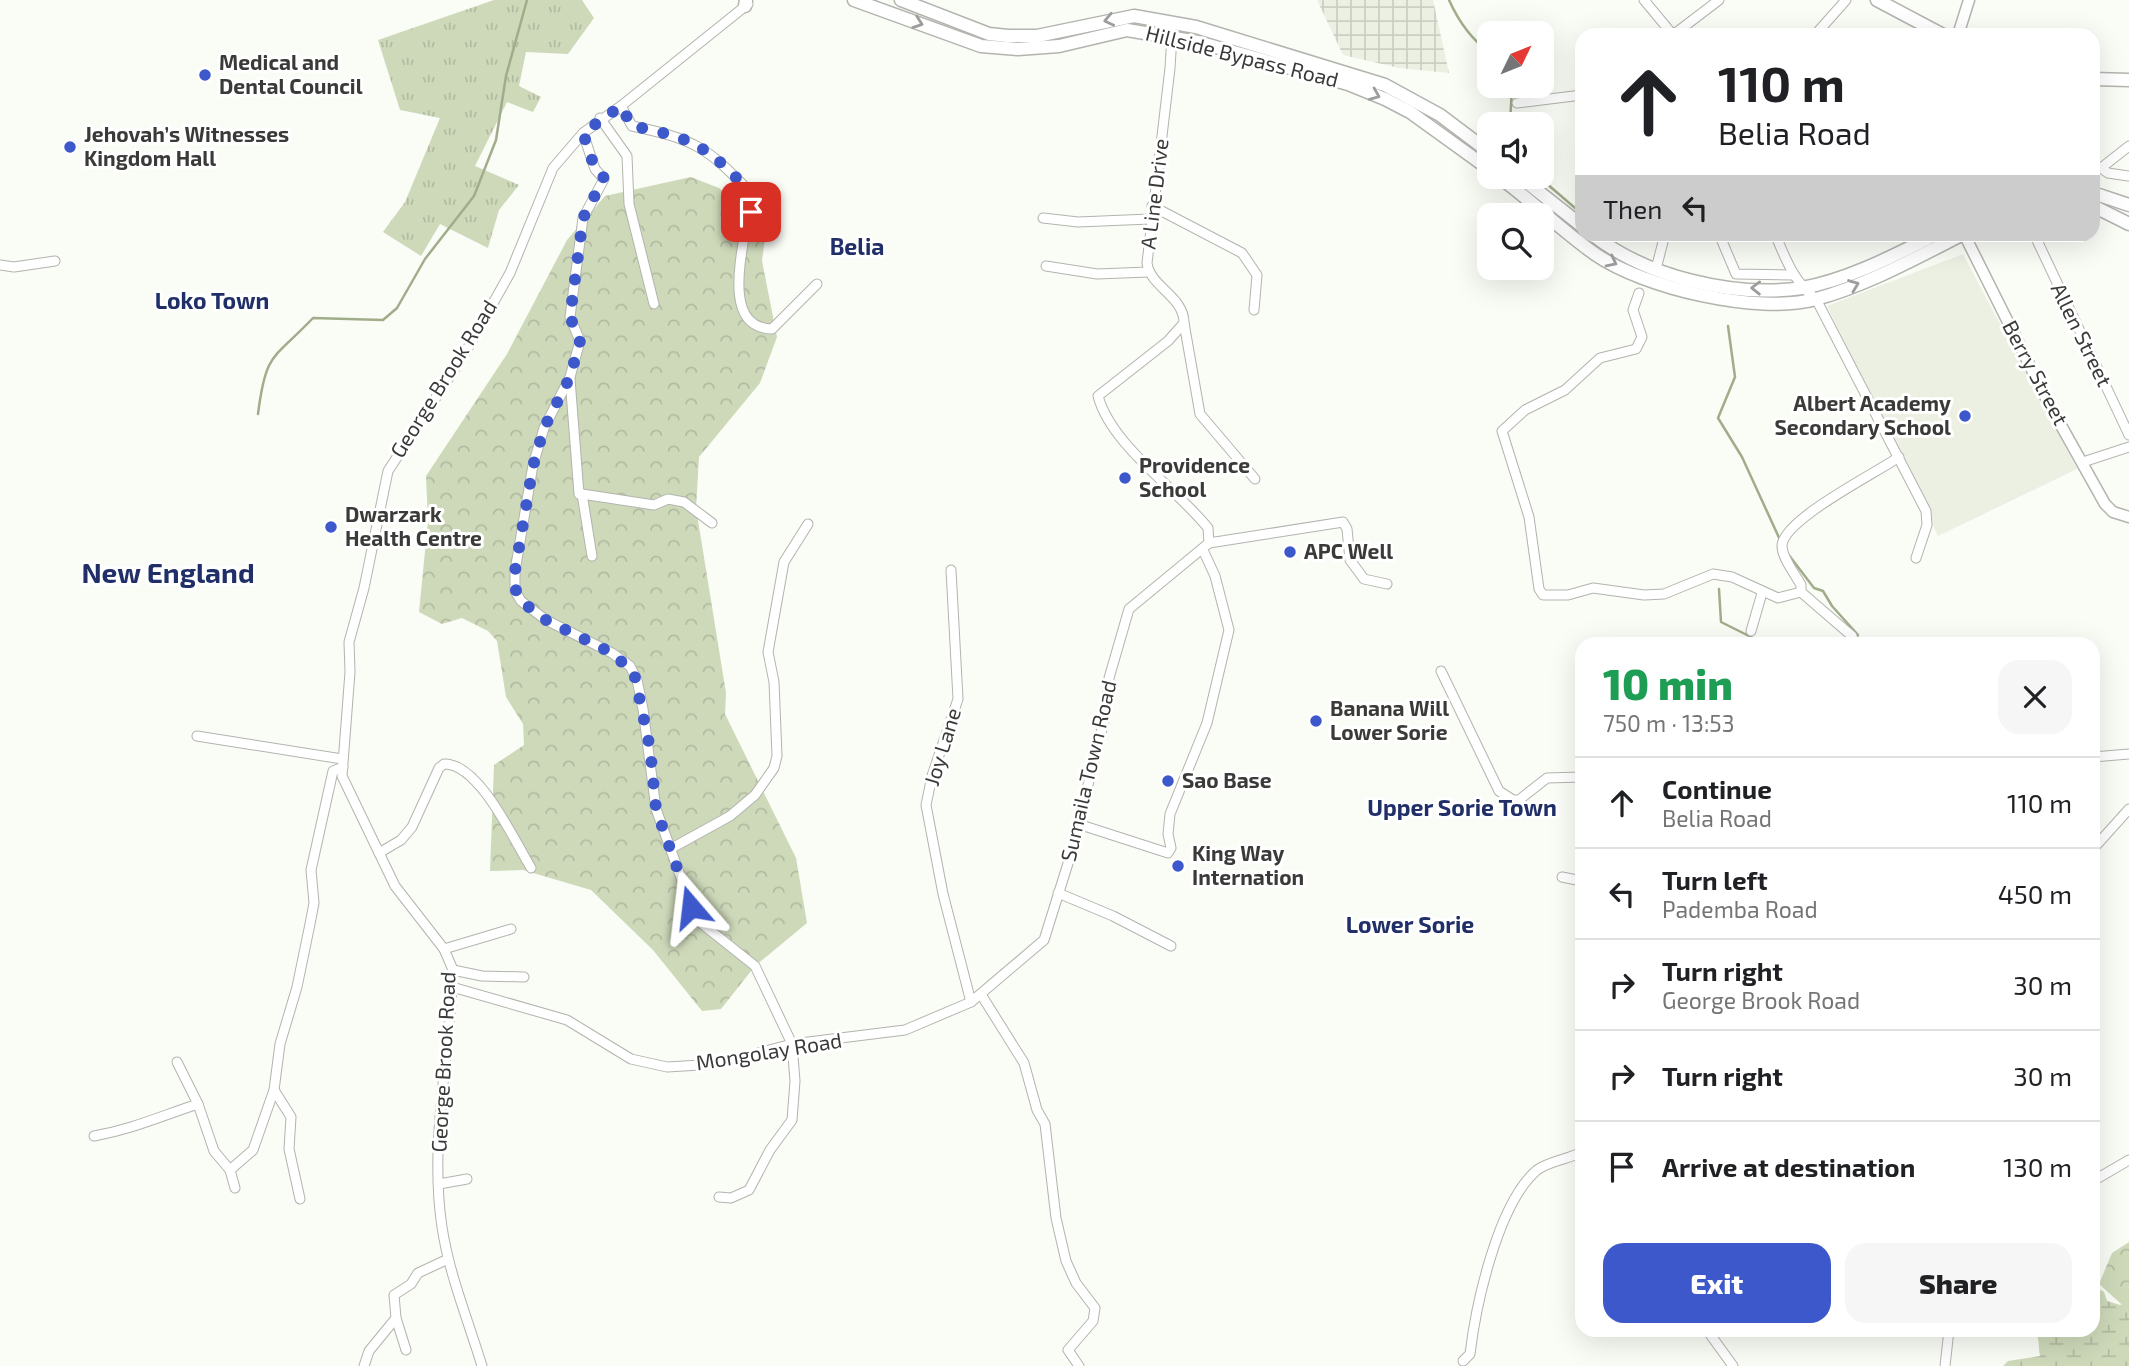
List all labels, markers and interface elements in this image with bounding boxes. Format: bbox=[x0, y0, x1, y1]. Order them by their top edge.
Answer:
one-way arrow bbox=[1103, 11, 1115, 26]
one-way arrow bbox=[911, 15, 923, 29]
street label: Hillside Bypass Road bbox=[1143, 19, 1341, 92]
north arrow bbox=[1477, 21, 1554, 98]
map controls bbox=[1477, 21, 1554, 280]
place label: Medical and Dental Council bbox=[219, 49, 363, 98]
text: 110 m bbox=[1718, 53, 1845, 112]
icon: ahead bbox=[1603, 56, 1694, 147]
marker: Medical and Dental Council bbox=[197, 67, 213, 83]
one-way arrow bbox=[1368, 86, 1380, 100]
button: sound bbox=[1477, 112, 1554, 189]
text: Belia Road bbox=[1718, 113, 1871, 151]
place label: Jehovah’s Witnesses Kingdom Hall bbox=[84, 121, 289, 170]
street label: A Line Drive bbox=[1134, 137, 1173, 251]
marker: Jehovah’s Witnesses Kingdom Hall bbox=[62, 139, 78, 155]
pin bbox=[721, 182, 781, 242]
icon: left bbox=[1676, 189, 1714, 227]
icon: arrive bbox=[732, 193, 770, 231]
text: Then bbox=[1603, 193, 1662, 224]
button: search bbox=[1477, 203, 1554, 280]
district label: Belia bbox=[830, 232, 884, 260]
one-way arrow bbox=[1605, 254, 1617, 268]
one-way arrow bbox=[1848, 279, 1860, 293]
street label: Allen Street bbox=[2047, 279, 2118, 390]
one-way arrow bbox=[1751, 280, 1761, 296]
district label: Loko Town bbox=[155, 286, 269, 314]
street label: George Brook Road bbox=[384, 295, 501, 462]
street label: Berry Street bbox=[1998, 316, 2074, 429]
place label: Albert Academy Secondary School bbox=[1775, 390, 1951, 440]
marker: Albert Academy Secondary School bbox=[1957, 408, 1973, 424]
place label: Providence School bbox=[1139, 452, 1250, 501]
marker: Providence School bbox=[1117, 470, 1133, 486]
place label: Dwarzark Health Centre bbox=[345, 501, 482, 550]
marker: Dwarzark Health Centre bbox=[323, 519, 339, 535]
place label: APC Well bbox=[1304, 538, 1393, 563]
marker: APC Well bbox=[1282, 544, 1298, 560]
district label: New England bbox=[81, 555, 255, 589]
text: 10 min bbox=[1603, 658, 1733, 708]
button: close bbox=[1998, 660, 2072, 734]
street label: Sumaila Town Road bbox=[1055, 678, 1121, 864]
place label: Banana Will Lower Sorie bbox=[1330, 695, 1449, 744]
street label: Joy Lane bbox=[918, 705, 965, 789]
text: 750 m · 13:53 bbox=[1603, 709, 1734, 737]
marker: Banana Will Lower Sorie bbox=[1308, 713, 1324, 729]
place label: Sao Base bbox=[1182, 767, 1272, 792]
marker: Sao Base bbox=[1160, 773, 1176, 789]
text: Continue bbox=[1662, 773, 1772, 804]
icon: ahead bbox=[1603, 784, 1641, 822]
text: 110 m bbox=[2007, 787, 2072, 818]
district label: Upper Sorie Town bbox=[1367, 793, 1557, 821]
text: Belia Road bbox=[1662, 804, 1772, 832]
place label: King Way Internation bbox=[1192, 840, 1304, 889]
marker: King Way Internation bbox=[1170, 858, 1186, 874]
text: Turn left bbox=[1662, 864, 1768, 895]
position arrow bbox=[654, 870, 728, 944]
icon: left bbox=[1603, 875, 1641, 913]
text: 450 m bbox=[1998, 878, 2072, 909]
text: Pademba Road bbox=[1662, 895, 1818, 923]
district label: Lower Sorie bbox=[1346, 910, 1474, 938]
text: Turn right bbox=[1662, 955, 1783, 986]
icon: right bbox=[1603, 966, 1641, 1004]
text: 30 m bbox=[2013, 969, 2072, 1000]
street label: George Brook Road bbox=[425, 971, 460, 1153]
text: George Brook Road bbox=[1662, 986, 1860, 1014]
street label: Mongolay Road bbox=[694, 1027, 844, 1074]
icon: right bbox=[1603, 1057, 1641, 1095]
text: Turn right bbox=[1662, 1060, 1783, 1091]
text: 30 m bbox=[2013, 1060, 2072, 1091]
icon: arrive bbox=[1603, 1148, 1641, 1186]
text: Arrive at destination bbox=[1662, 1151, 1915, 1182]
text: 130 m bbox=[2003, 1151, 2072, 1182]
button: Exit bbox=[1603, 1243, 1831, 1323]
button: Share bbox=[1845, 1243, 2072, 1323]

